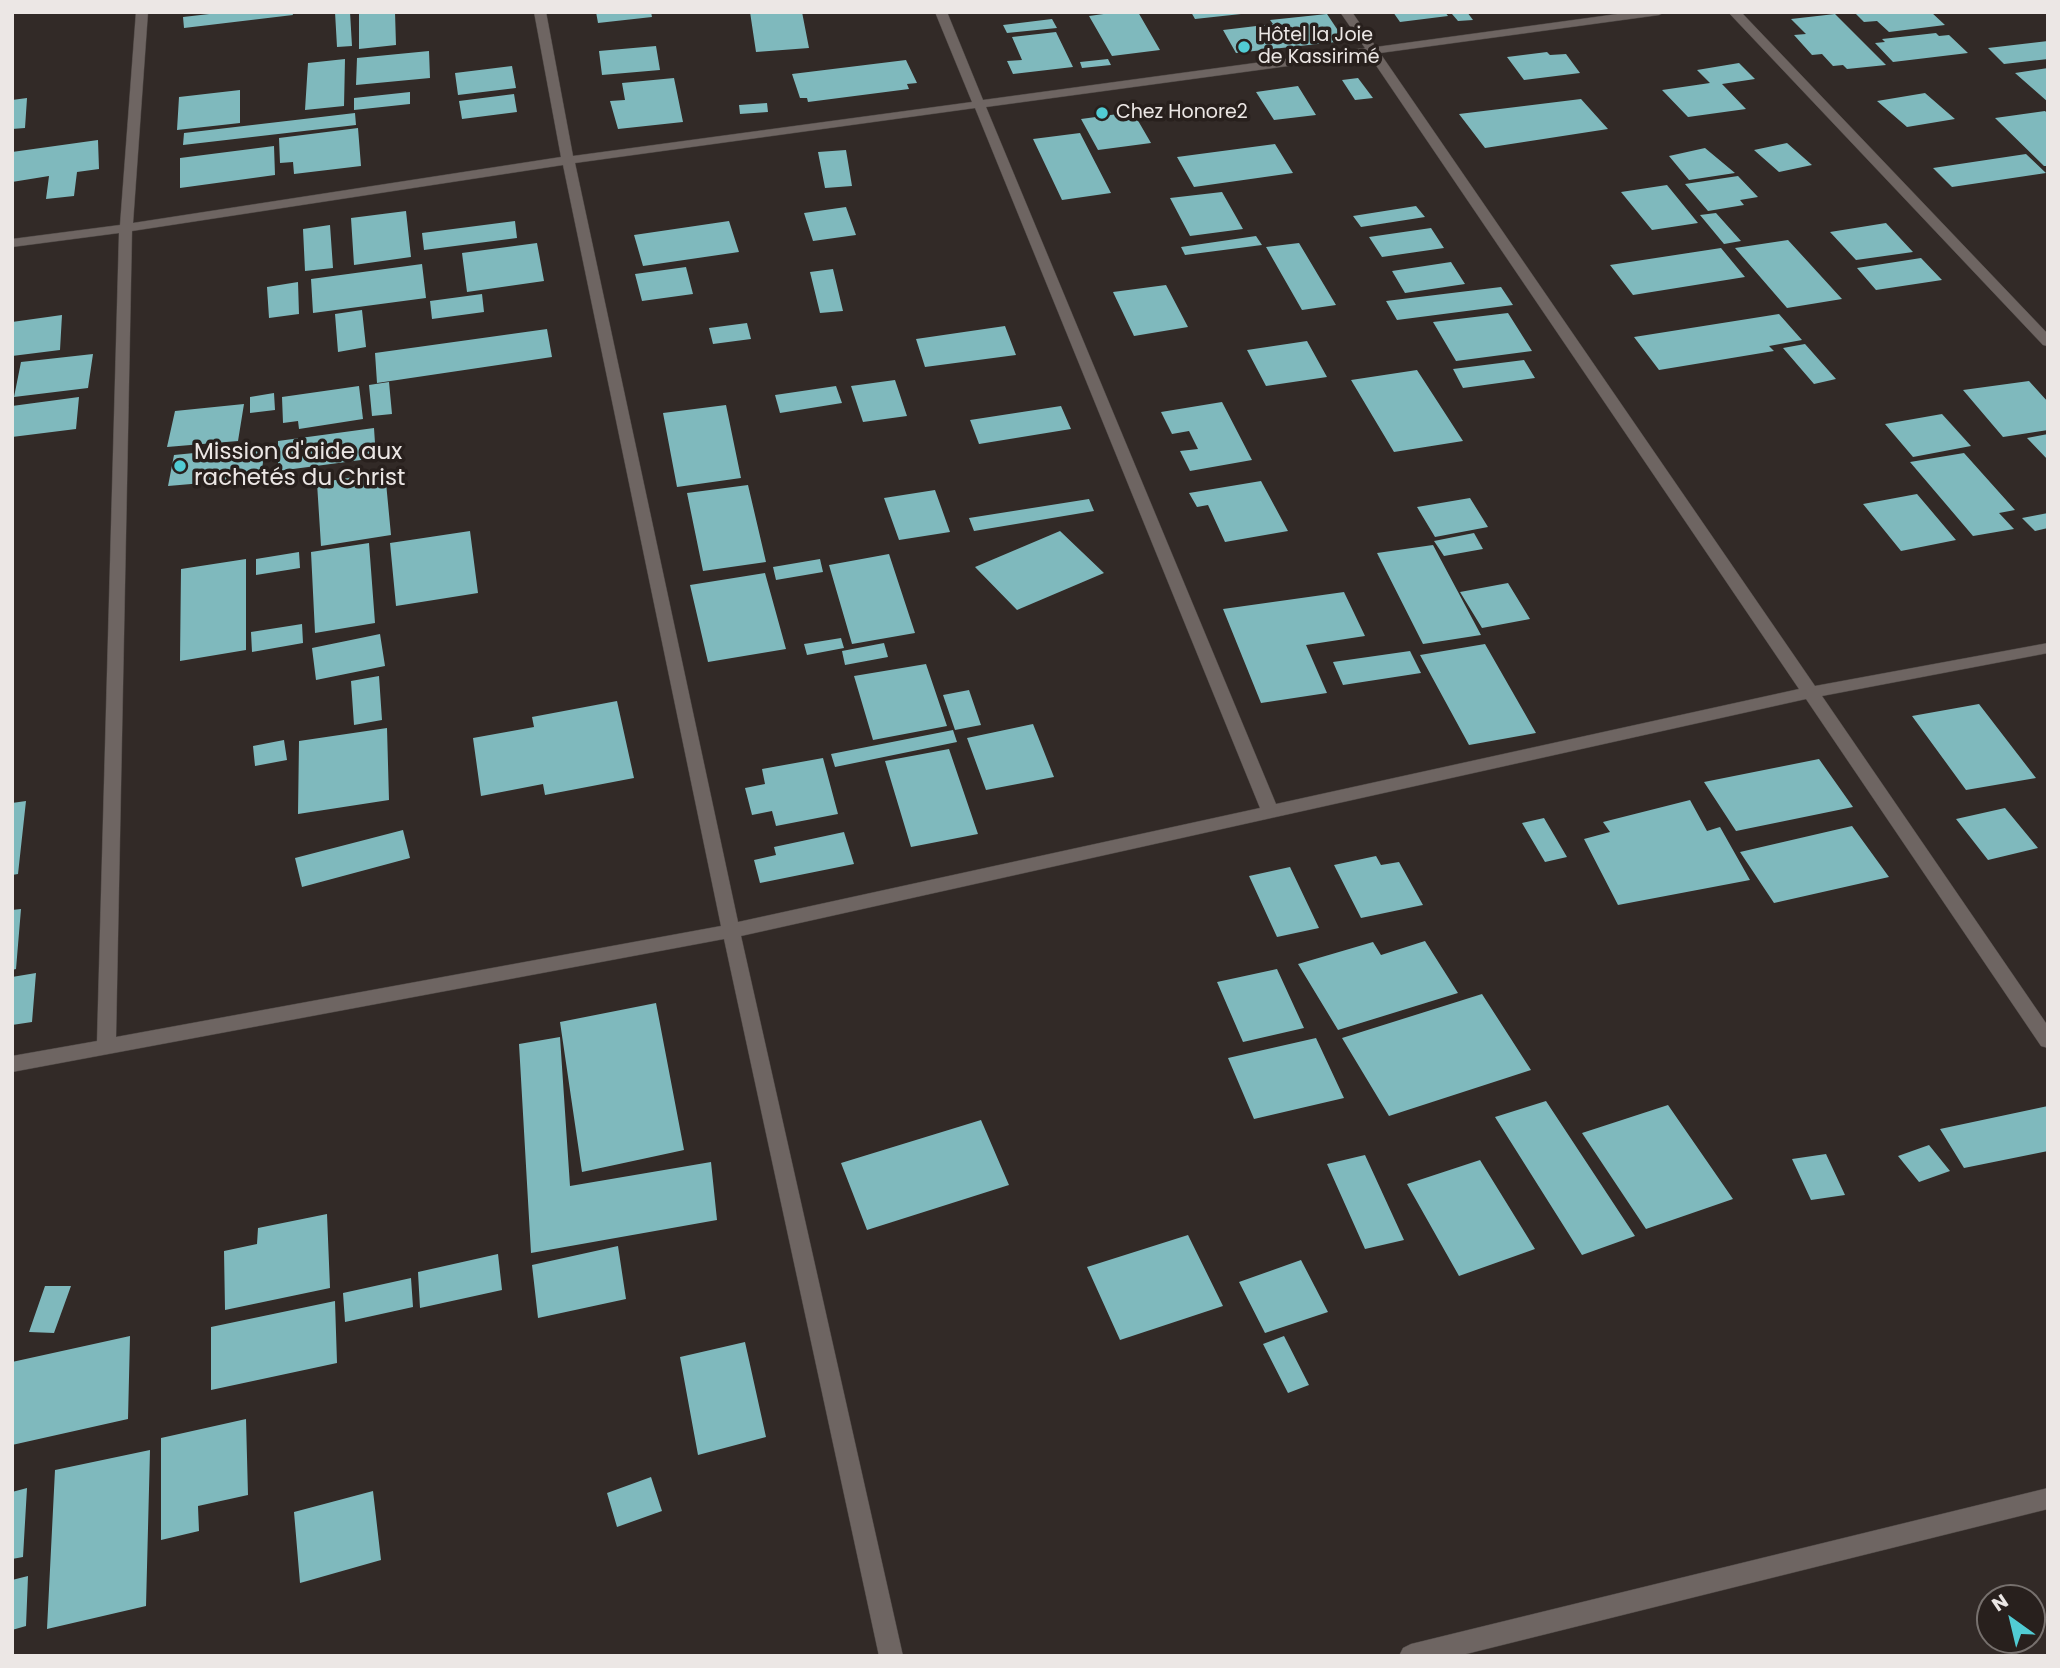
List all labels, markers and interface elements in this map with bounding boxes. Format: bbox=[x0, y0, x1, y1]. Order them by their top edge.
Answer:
place label: Hôtel la Joie de Kassirimé bbox=[1258, 25, 1380, 69]
marker: Hôtel la Joie de Kassirimé bbox=[1236, 39, 1252, 55]
place label: Chez Honore2 bbox=[1116, 102, 1248, 124]
marker: Chez Honore2 bbox=[1094, 105, 1110, 121]
place label: Mission d'aide aux rachetés du Christ bbox=[194, 439, 405, 493]
marker: Mission d'aide aux rachetés du Christ bbox=[172, 458, 188, 474]
north arrow bbox=[1976, 1584, 2046, 1654]
text: N bbox=[1987, 1588, 2014, 1618]

